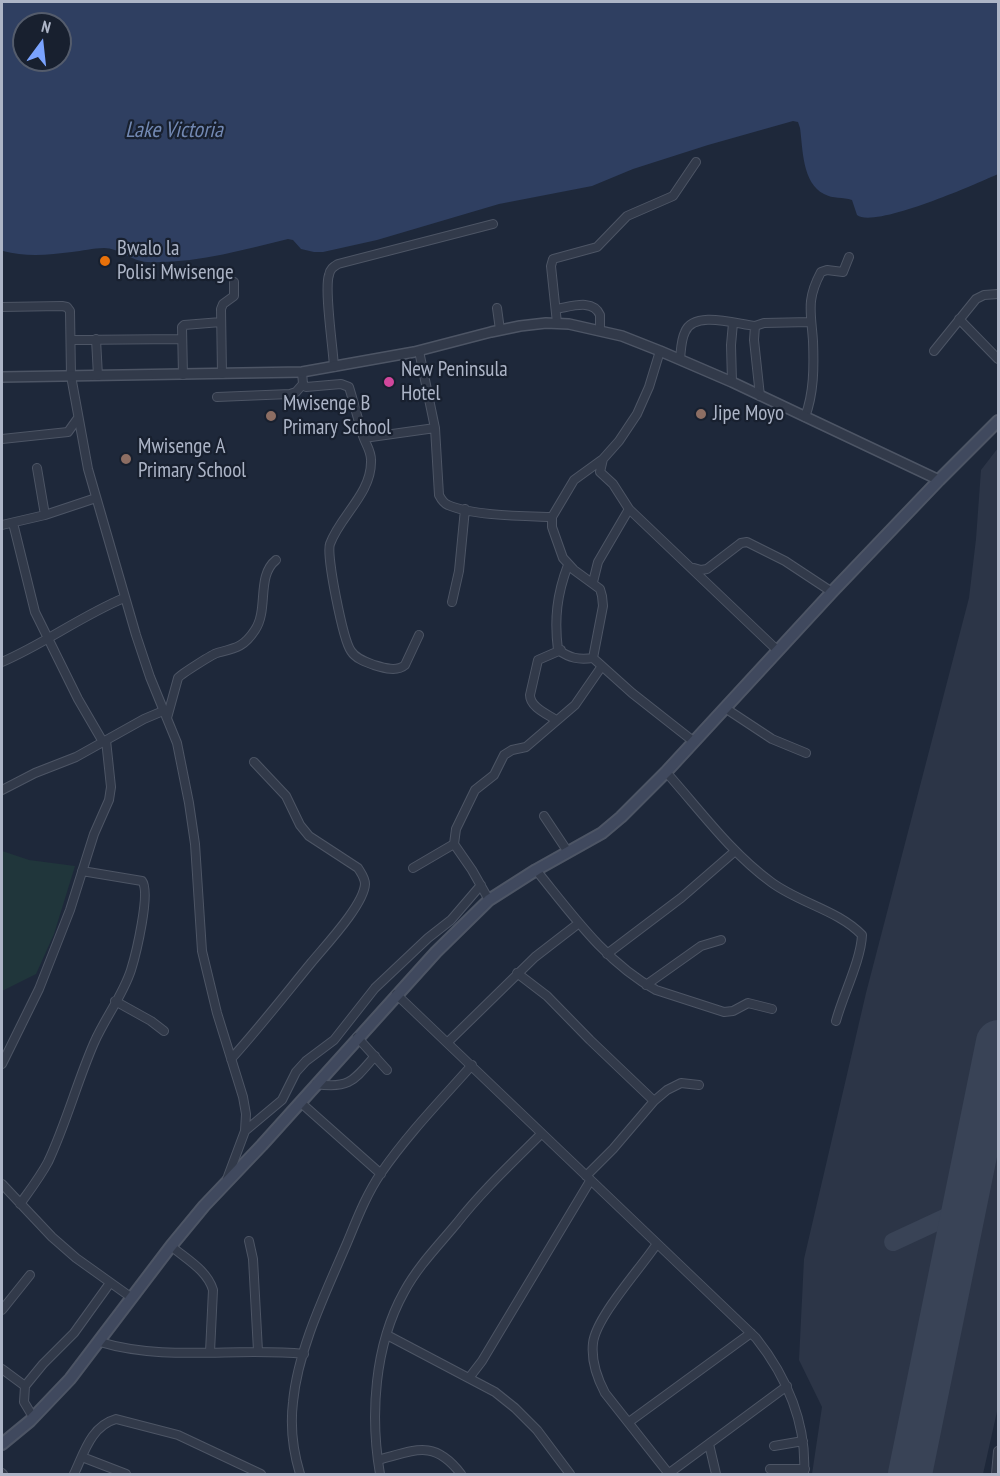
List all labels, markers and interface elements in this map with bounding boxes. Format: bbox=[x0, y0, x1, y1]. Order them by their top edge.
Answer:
north arrow bbox=[12, 12, 72, 72]
text: N bbox=[39, 16, 53, 37]
water label: Lake Victoria bbox=[125, 118, 223, 144]
place label: Bwalo la Polisi Mwisenge bbox=[117, 236, 234, 286]
marker: Bwalo la Polisi Mwisenge bbox=[98, 254, 112, 268]
place label: New Peninsula Hotel bbox=[401, 357, 508, 407]
marker: New Peninsula Hotel bbox=[382, 375, 396, 389]
place label: Mwisenge B Primary School bbox=[283, 391, 391, 441]
place label: Jipe Moyo bbox=[713, 401, 784, 427]
marker: Jipe Moyo bbox=[694, 407, 708, 421]
marker: Mwisenge B Primary School bbox=[264, 409, 278, 423]
place label: Mwisenge A Primary School bbox=[138, 434, 246, 484]
marker: Mwisenge A Primary School bbox=[119, 452, 133, 466]

